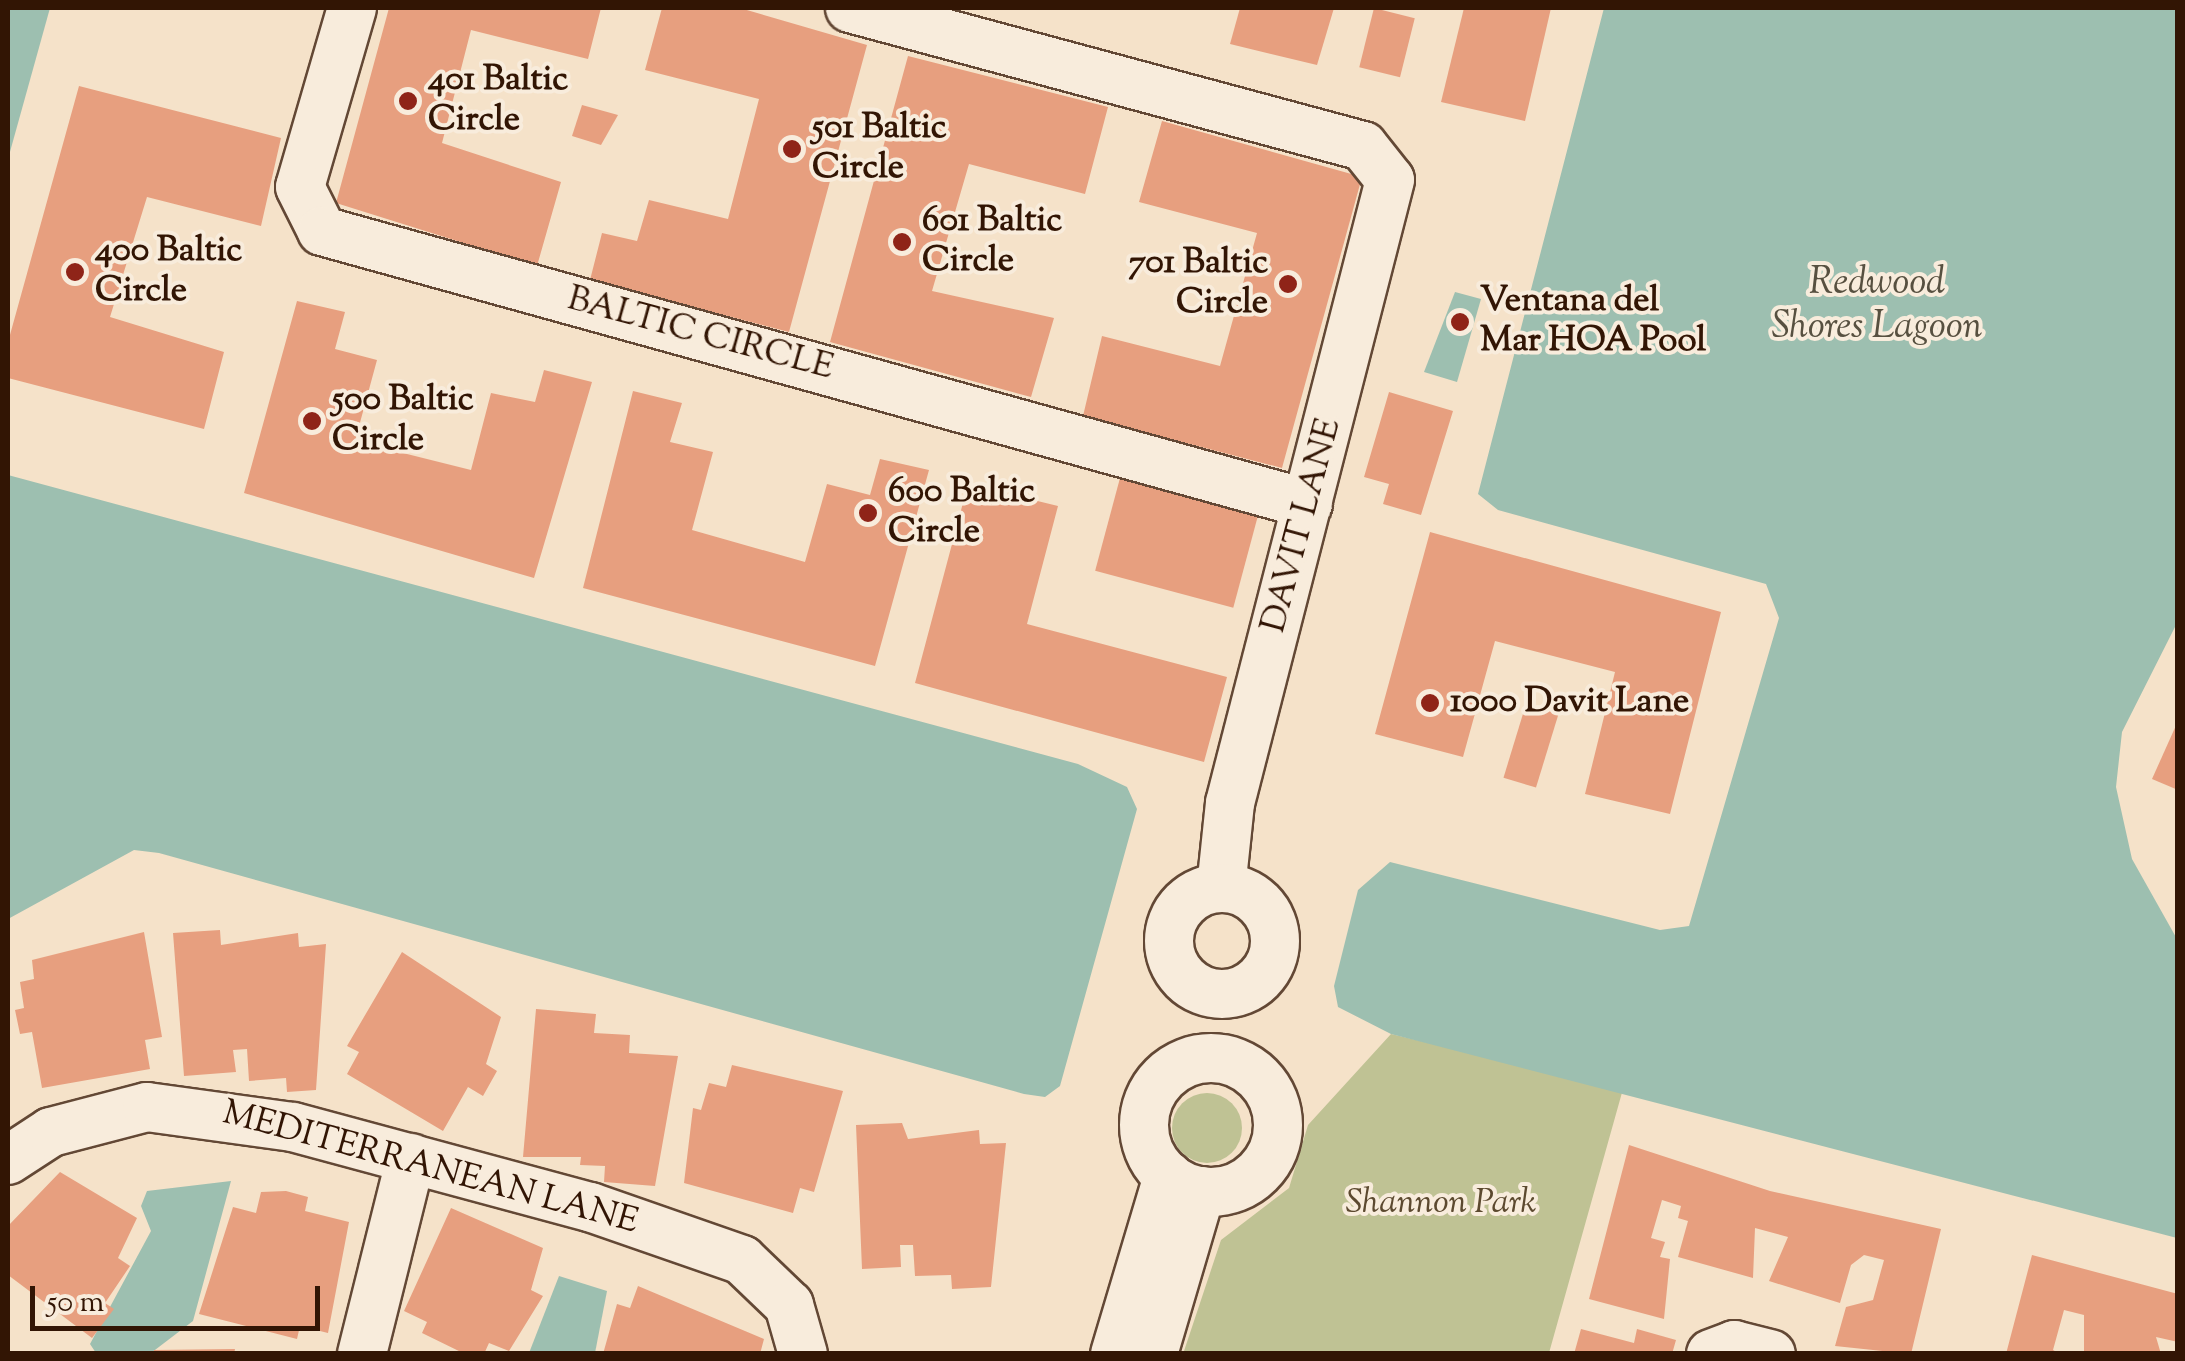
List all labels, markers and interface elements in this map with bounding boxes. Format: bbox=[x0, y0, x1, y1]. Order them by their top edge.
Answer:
place label: 401 Baltic Circle bbox=[428, 60, 568, 142]
marker: 401 Baltic Circle bbox=[397, 90, 419, 112]
place label: 501 Baltic Circle bbox=[812, 108, 947, 190]
marker: 501 Baltic Circle bbox=[781, 138, 803, 160]
place label: 601 Baltic Circle bbox=[922, 201, 1062, 283]
place label: 400 Baltic Circle bbox=[95, 231, 242, 313]
marker: 601 Baltic Circle bbox=[891, 231, 913, 253]
place label: 701 Baltic Circle bbox=[1128, 243, 1268, 325]
marker: 400 Baltic Circle bbox=[64, 261, 86, 283]
water label: Redwood Shores Lagoon bbox=[1772, 262, 1982, 352]
marker: 701 Baltic Circle bbox=[1277, 273, 1299, 295]
street label: BALTIC CIRCLE bbox=[562, 279, 838, 391]
place label: Ventana del Mar HOA Pool bbox=[1480, 281, 1706, 363]
marker: Ventana del Mar HOA Pool bbox=[1449, 311, 1471, 333]
place label: 500 Baltic Circle bbox=[332, 380, 474, 462]
marker: 500 Baltic Circle bbox=[301, 410, 323, 432]
street label: DAVIT LANE bbox=[1254, 414, 1352, 638]
place label: 600 Baltic Circle bbox=[888, 472, 1035, 554]
marker: 600 Baltic Circle bbox=[857, 502, 879, 524]
place label: 1000 Davit Lane bbox=[1450, 682, 1689, 724]
marker: 1000 Davit Lane bbox=[1419, 692, 1441, 714]
street label: MEDITERRANEAN LANE bbox=[218, 1093, 642, 1245]
park label: Shannon Park bbox=[1346, 1183, 1536, 1225]
scale bar bbox=[35, 1266, 325, 1328]
text: 50 m bbox=[47, 1282, 104, 1325]

